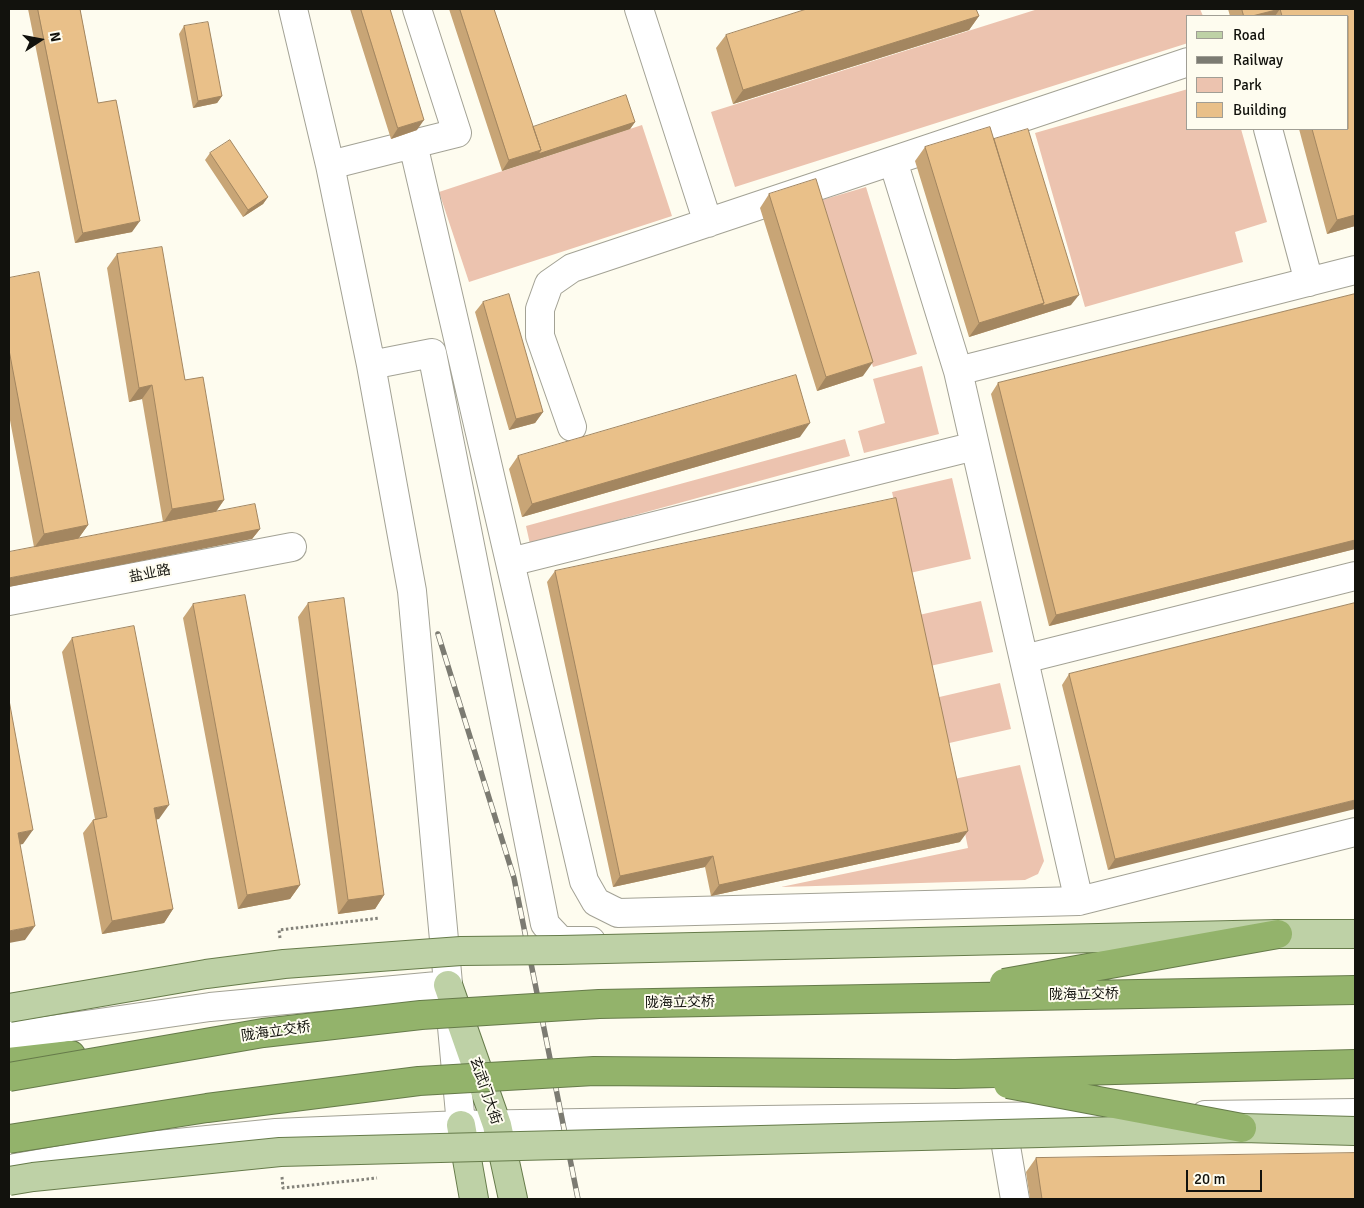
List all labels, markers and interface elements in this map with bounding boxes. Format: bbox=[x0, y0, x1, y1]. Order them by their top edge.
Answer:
north arrow bbox=[15, 15, 65, 65]
legend bbox=[1186, 15, 1349, 130]
text: Road bbox=[1233, 26, 1265, 44]
text: N bbox=[46, 31, 64, 43]
text: Railway bbox=[1233, 51, 1283, 69]
text: Park bbox=[1233, 76, 1262, 94]
text: Building bbox=[1233, 101, 1287, 119]
street label: 盐业路 bbox=[128, 562, 172, 586]
street label: 陇海立交桥 bbox=[1049, 986, 1119, 1004]
street label: 陇海立交桥 bbox=[645, 994, 715, 1012]
street label: 陇海立交桥 bbox=[240, 1019, 312, 1045]
street label: 玄武门大街 bbox=[466, 1055, 504, 1127]
scale bar bbox=[1189, 1160, 1265, 1192]
text: 20 m bbox=[1194, 1170, 1225, 1188]

